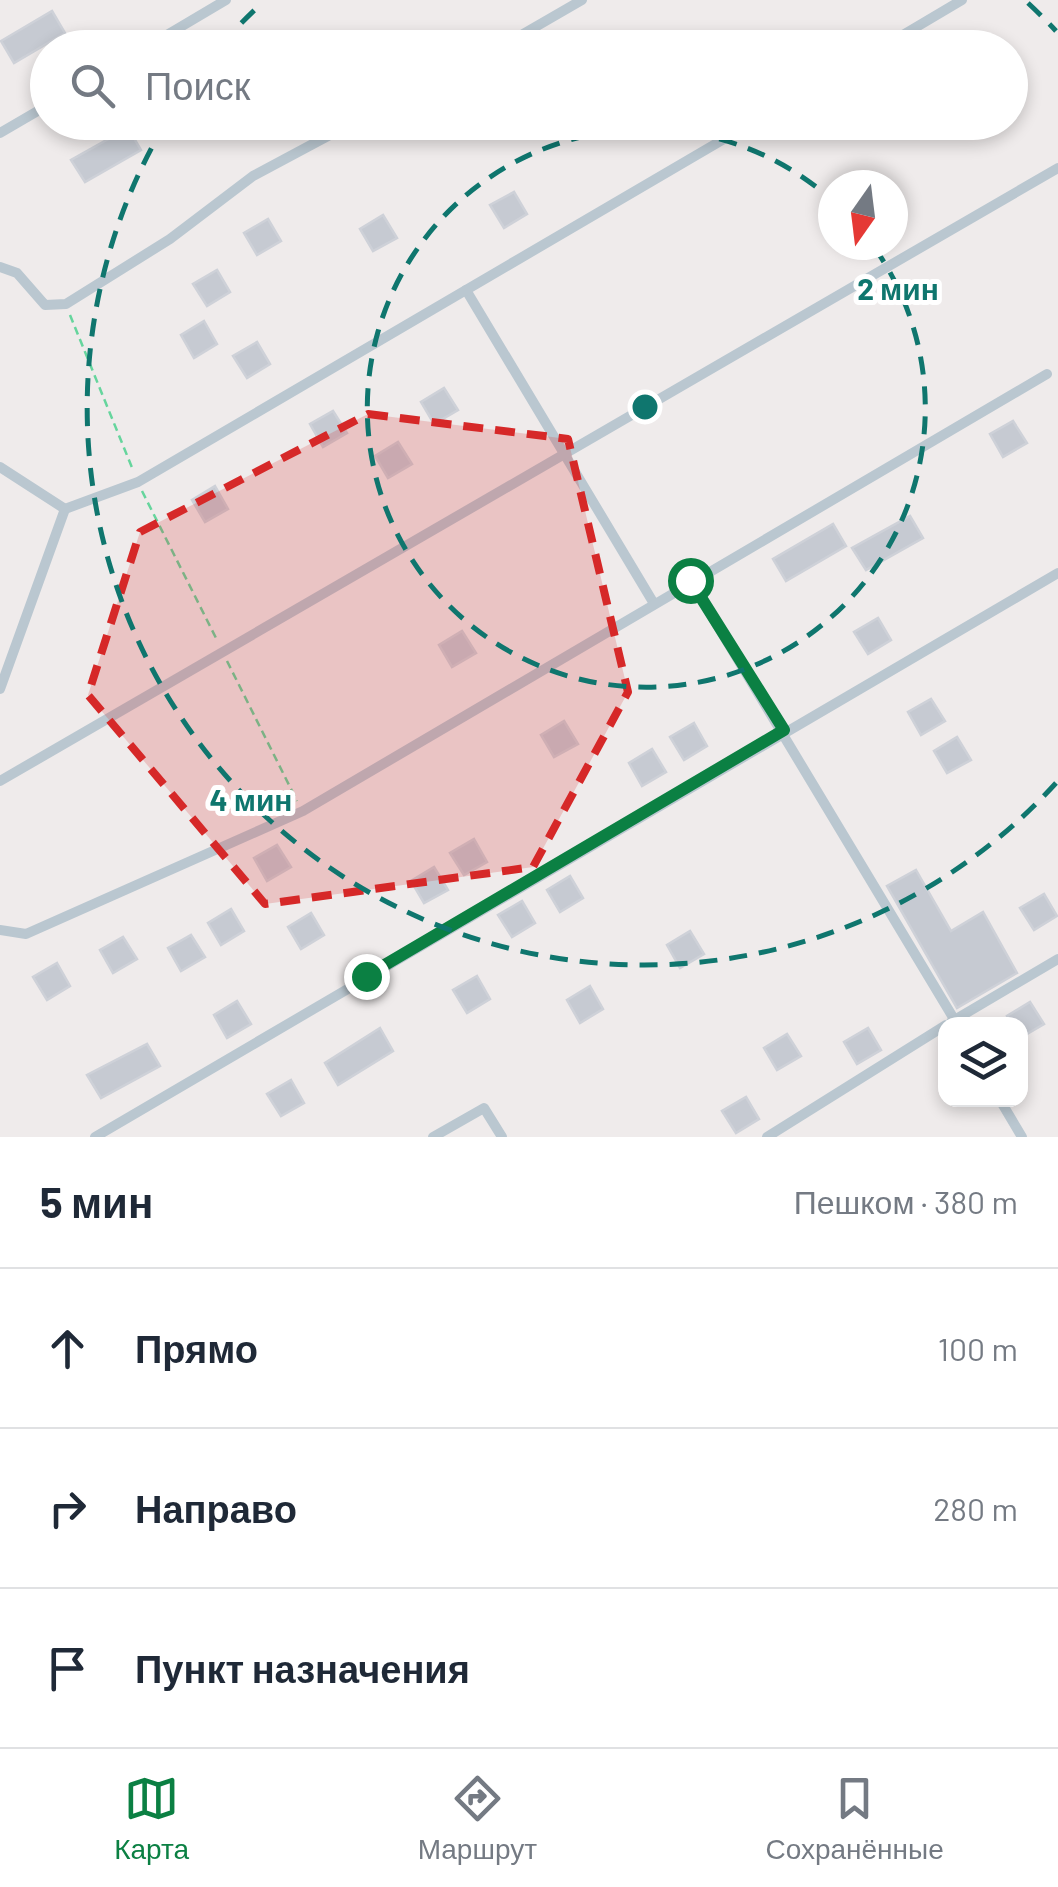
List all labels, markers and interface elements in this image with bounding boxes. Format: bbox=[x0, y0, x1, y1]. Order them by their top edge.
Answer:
search box bbox=[30, 30, 1028, 140]
icon: search bbox=[65, 58, 120, 113]
text: Поиск bbox=[145, 62, 250, 108]
north arrow bbox=[818, 170, 908, 260]
text: 2 мин bbox=[857, 270, 939, 306]
centre of rings bbox=[627, 389, 663, 425]
route start bbox=[668, 558, 714, 604]
text: 4 мин bbox=[210, 781, 292, 817]
route end bbox=[344, 954, 390, 1000]
map controls bbox=[938, 1017, 1028, 1107]
button: layers bbox=[938, 1017, 1028, 1107]
text: 5 мин bbox=[40, 1176, 153, 1226]
text: Пешком · 380 m bbox=[794, 1182, 1018, 1220]
icon: ahead bbox=[40, 1321, 95, 1376]
text: Прямо bbox=[135, 1325, 258, 1371]
text: 100 m bbox=[938, 1329, 1018, 1367]
icon: right bbox=[40, 1481, 95, 1536]
text: Направо bbox=[135, 1485, 297, 1531]
text: 280 m bbox=[933, 1489, 1018, 1527]
icon: arrive bbox=[40, 1641, 95, 1696]
text: Пункт назначения bbox=[135, 1645, 470, 1691]
tab: Карта bbox=[114, 1771, 189, 1866]
tab: Маршрут bbox=[418, 1771, 537, 1866]
tab: Сохранённые bbox=[765, 1771, 944, 1866]

